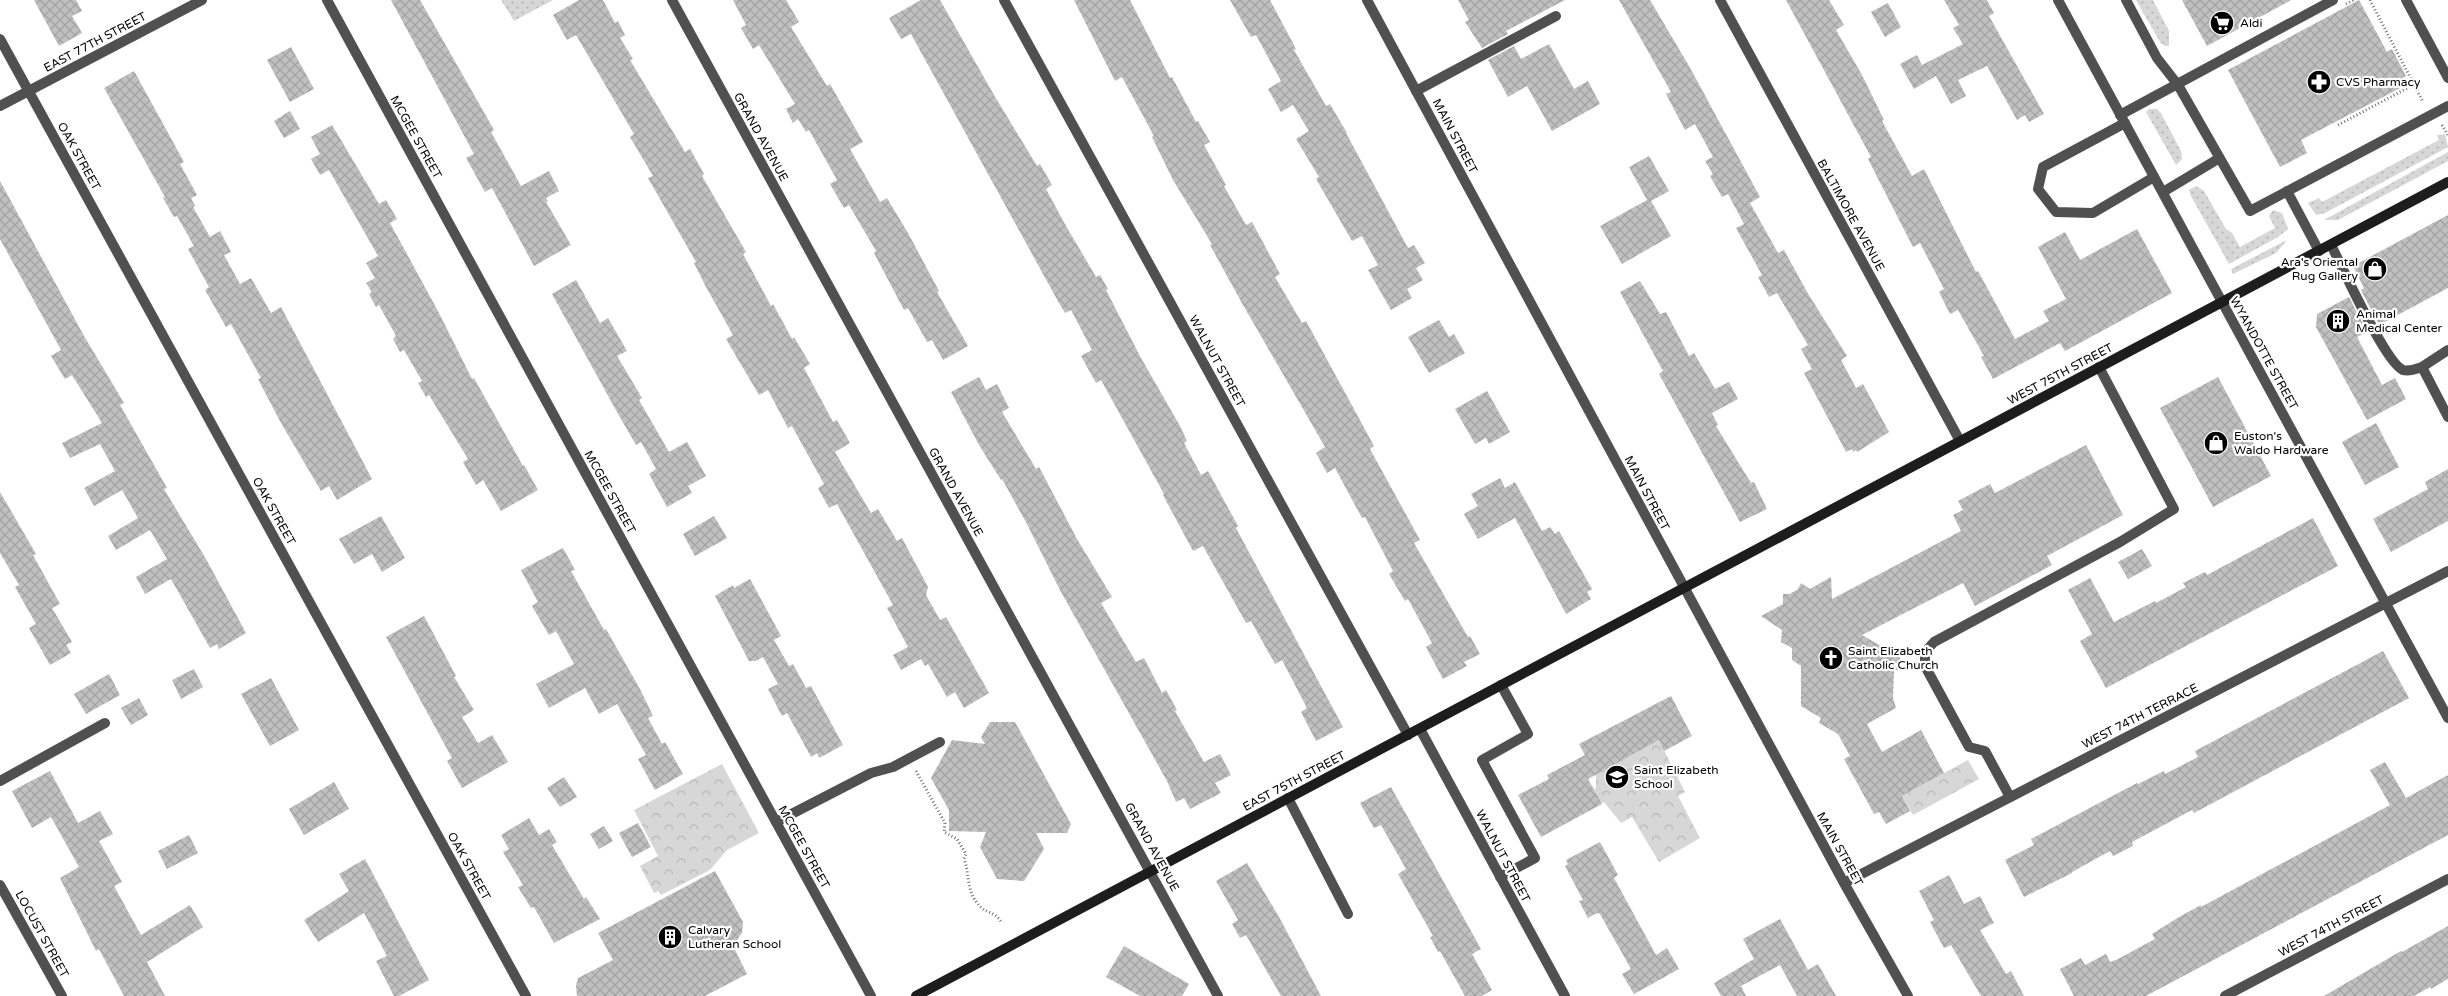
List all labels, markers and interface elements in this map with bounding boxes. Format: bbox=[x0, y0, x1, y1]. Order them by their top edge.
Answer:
street label: EAST 77TH STREET bbox=[41, 9, 149, 75]
supermarket icon: Aldi bbox=[2209, 10, 2235, 36]
place label: Aldi bbox=[2240, 16, 2262, 30]
pharmacy icon: CVS Pharmacy bbox=[2306, 69, 2332, 95]
place label: CVS Pharmacy bbox=[2336, 75, 2421, 89]
street label: GRAND AVENUE bbox=[731, 90, 791, 184]
street label: MCGEE STREET bbox=[387, 93, 445, 182]
street label: MAIN STREET bbox=[1430, 96, 1481, 176]
street label: OAK STREET bbox=[55, 120, 104, 193]
street label: BALTIMORE AVENUE bbox=[1814, 157, 1888, 274]
place label: Ara's Oriental Rug Gallery bbox=[2281, 255, 2359, 283]
shop icon: Ara's Oriental Rug Gallery bbox=[2362, 256, 2388, 282]
street label: WYANDOTTE STREET bbox=[2227, 294, 2301, 413]
place label: Animal Medical Center bbox=[2356, 307, 2442, 335]
building icon: Animal Medical Center bbox=[2325, 308, 2351, 334]
street label: WALNUT STREET bbox=[1186, 313, 1248, 410]
street label: WEST 75TH STREET bbox=[2005, 340, 2116, 408]
place label: Euston's Waldo Hardware bbox=[2234, 429, 2329, 457]
shop icon: Euston's Waldo Hardware bbox=[2203, 430, 2229, 456]
street label: GRAND AVENUE bbox=[926, 445, 986, 539]
street label: MCGEE STREET bbox=[581, 448, 639, 537]
street label: MAIN STREET bbox=[1622, 453, 1673, 533]
street label: OAK STREET bbox=[250, 475, 299, 548]
place label: Saint Elizabeth Catholic Church bbox=[1848, 644, 1939, 672]
church icon: Saint Elizabeth Catholic Church bbox=[1818, 645, 1844, 671]
street label: WEST 74TH TERRACE bbox=[2080, 680, 2201, 751]
street label: EAST 75TH STREET bbox=[1240, 748, 1348, 814]
place label: Saint Elizabeth School bbox=[1634, 763, 1719, 791]
school or university icon: Saint Elizabeth School bbox=[1604, 764, 1630, 790]
street label: GRAND AVENUE bbox=[1122, 800, 1182, 894]
street label: MCGEE STREET bbox=[775, 803, 833, 892]
street label: WALNUT STREET bbox=[1473, 807, 1534, 905]
street label: MAIN STREET bbox=[1814, 810, 1866, 889]
street label: OAK STREET bbox=[445, 830, 494, 903]
street label: LOCUST STREET bbox=[12, 888, 72, 980]
street label: WEST 74TH STREET bbox=[2276, 892, 2387, 960]
place label: Calvary Lutheran School bbox=[688, 923, 781, 951]
building icon: Calvary Lutheran School bbox=[657, 924, 683, 950]

